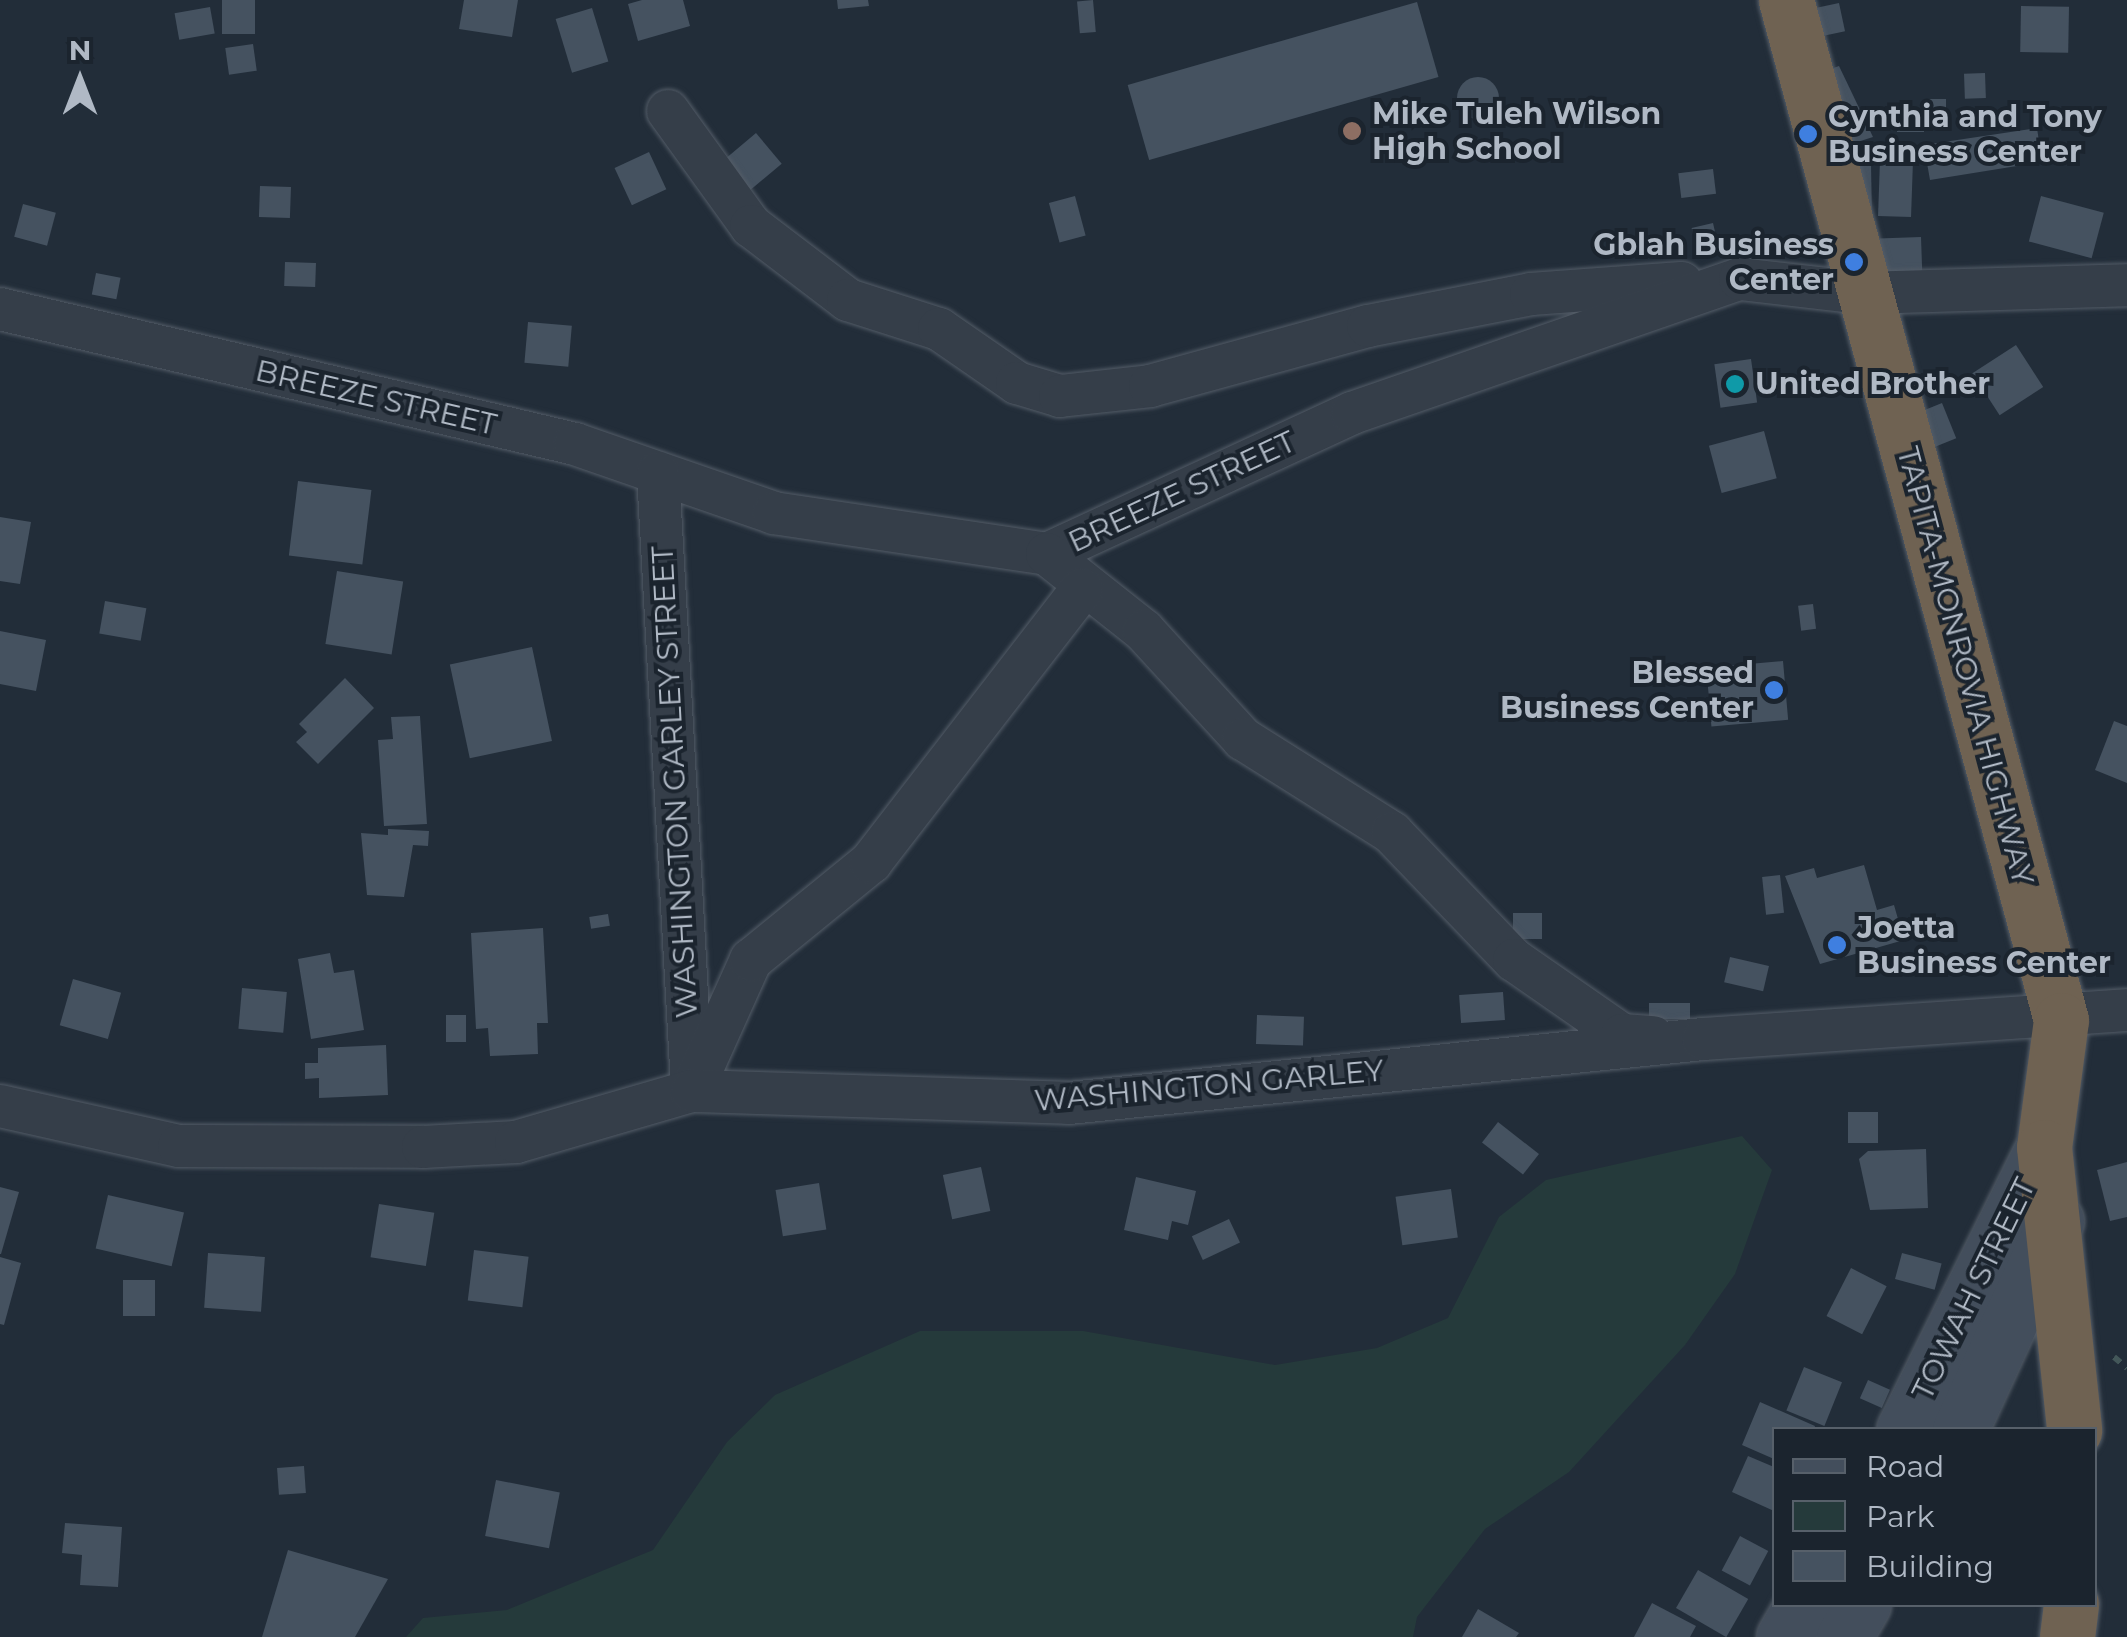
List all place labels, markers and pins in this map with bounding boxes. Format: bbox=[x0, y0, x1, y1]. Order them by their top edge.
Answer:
place label: Mike Tuleh Wilson High School bbox=[1372, 96, 1661, 166]
place label: Cynthia and Tony Business Center bbox=[1828, 99, 2102, 170]
marker: Mike Tuleh Wilson High School bbox=[1341, 120, 1363, 142]
marker: Cynthia and Tony Business Center bbox=[1797, 123, 1819, 145]
place label: Gblah Business Center bbox=[1593, 227, 1834, 298]
marker: Gblah Business Center bbox=[1843, 251, 1865, 273]
place label: United Brother bbox=[1755, 366, 1990, 402]
marker: United Brother bbox=[1724, 373, 1746, 395]
place label: Blessed Business Center bbox=[1500, 655, 1754, 726]
marker: Blessed Business Center bbox=[1763, 679, 1785, 701]
place label: Joetta Business Center bbox=[1857, 910, 2111, 980]
marker: Joetta Business Center bbox=[1826, 934, 1848, 956]

